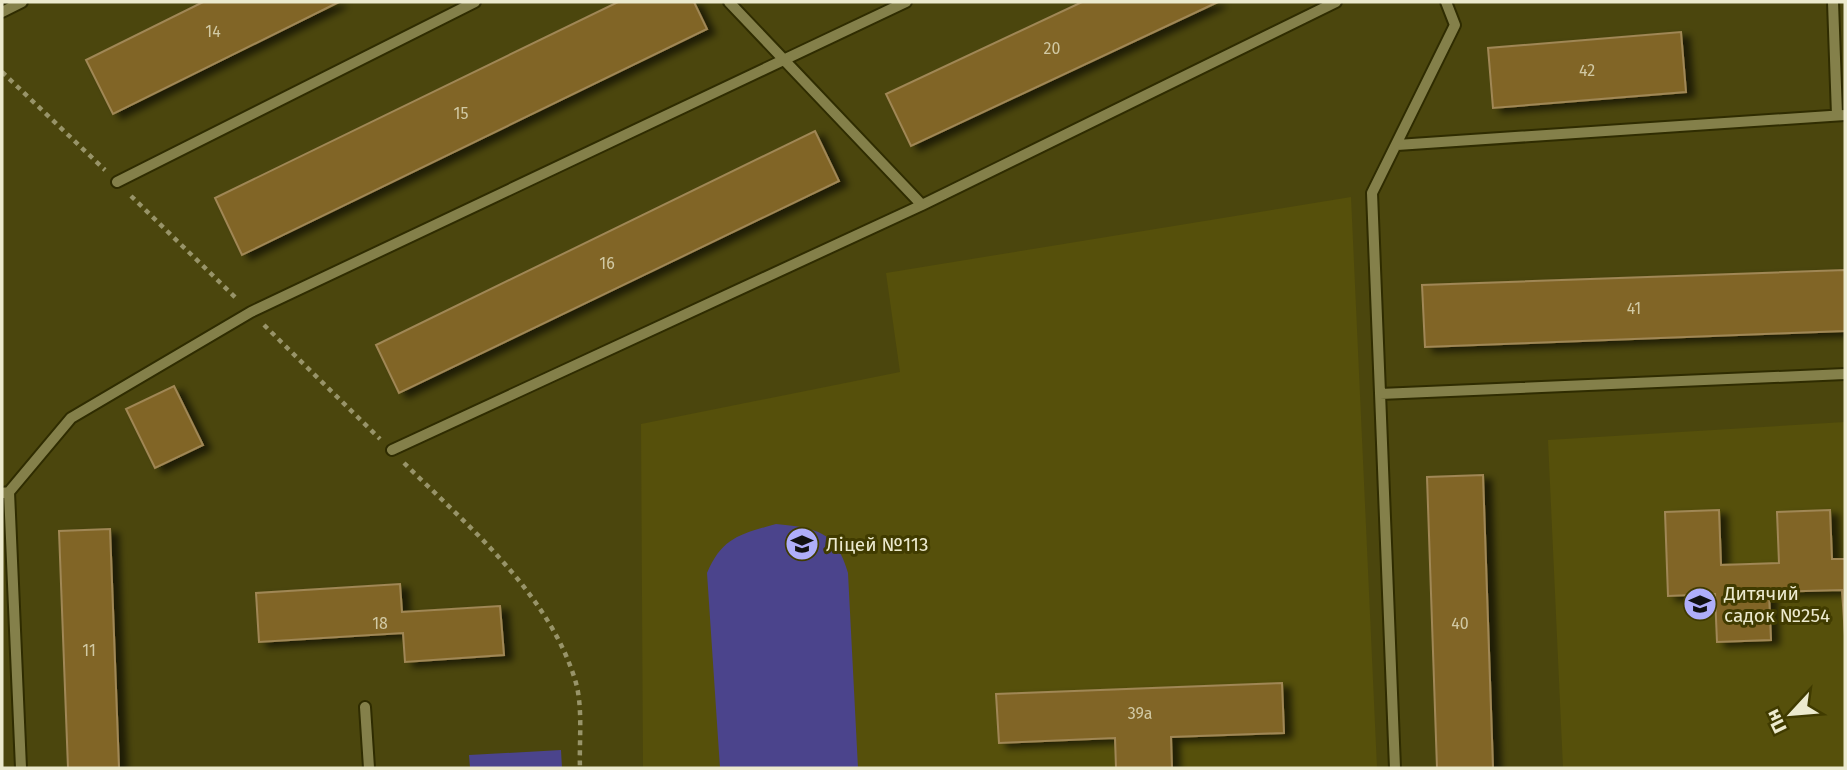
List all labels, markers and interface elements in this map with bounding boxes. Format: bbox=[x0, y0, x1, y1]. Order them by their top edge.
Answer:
house number: 14 bbox=[205, 22, 221, 41]
house number: 20 bbox=[1044, 39, 1060, 58]
house number: 42 bbox=[1579, 61, 1595, 80]
house number: 15 bbox=[454, 104, 468, 123]
house number: 16 bbox=[599, 254, 615, 273]
house number: 41 bbox=[1627, 299, 1641, 318]
school or university icon: Ліцей №113 bbox=[783, 525, 821, 563]
place label: Ліцей №113 bbox=[826, 533, 929, 556]
place label: Дитячий садок №254 bbox=[1723, 582, 1830, 627]
school or university icon: Дитячий садок №254 bbox=[1681, 585, 1719, 623]
house number: 18 bbox=[372, 614, 388, 633]
house number: 40 bbox=[1451, 614, 1469, 633]
house number: 11 bbox=[82, 641, 96, 660]
north arrow bbox=[1756, 679, 1826, 749]
house number: 39а bbox=[1128, 704, 1152, 723]
text: Пн bbox=[1761, 706, 1792, 737]

